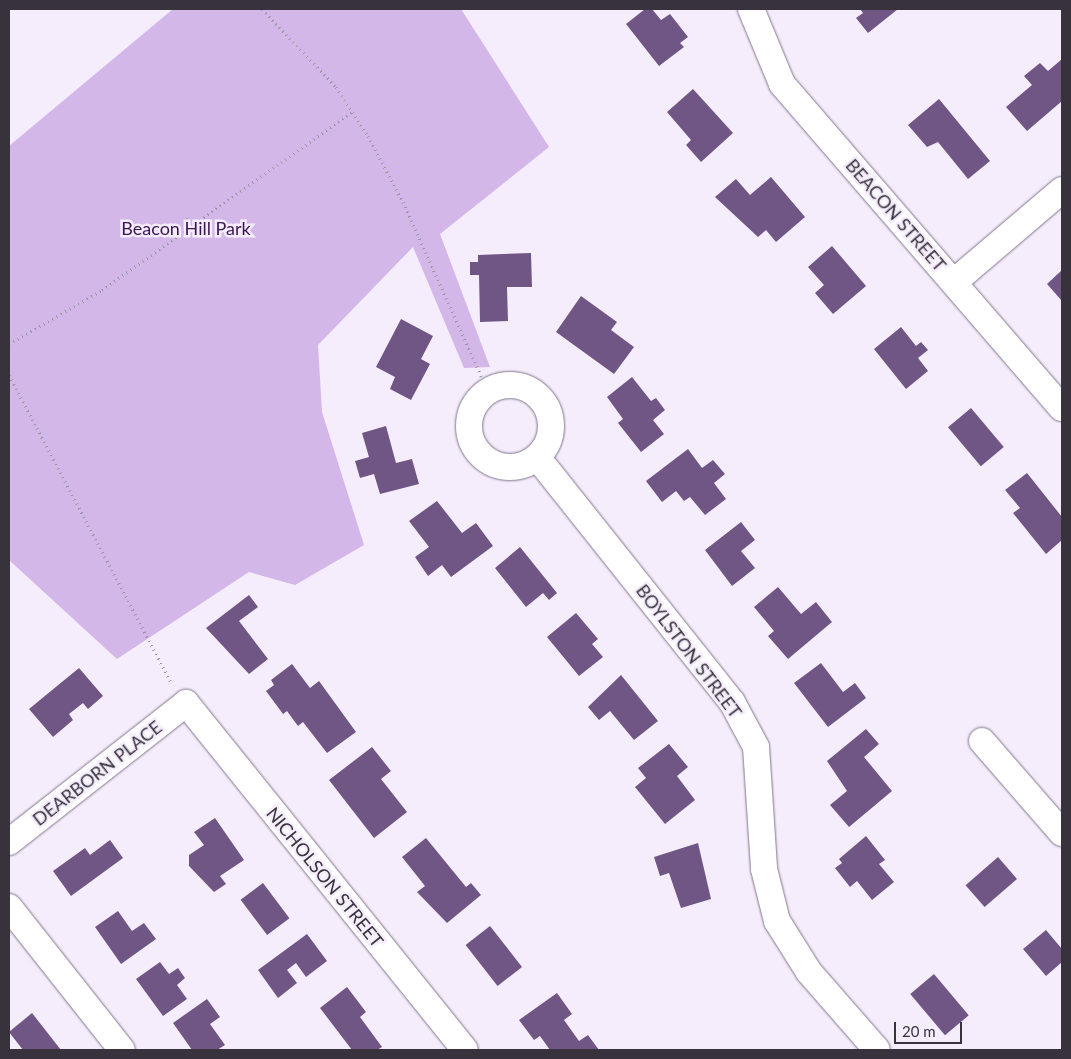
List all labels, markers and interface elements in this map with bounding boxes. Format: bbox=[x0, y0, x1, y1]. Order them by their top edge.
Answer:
street label: BEACON STREET bbox=[841, 155, 951, 275]
park label: Beacon Hill Park bbox=[121, 217, 251, 239]
street label: BOYLSTON STREET bbox=[632, 580, 746, 722]
street label: DEARBORN PLACE bbox=[28, 716, 166, 830]
street label: NICHOLSON STREET bbox=[262, 803, 388, 951]
scale bar bbox=[896, 1012, 964, 1044]
text: 20 m bbox=[902, 1022, 936, 1040]

